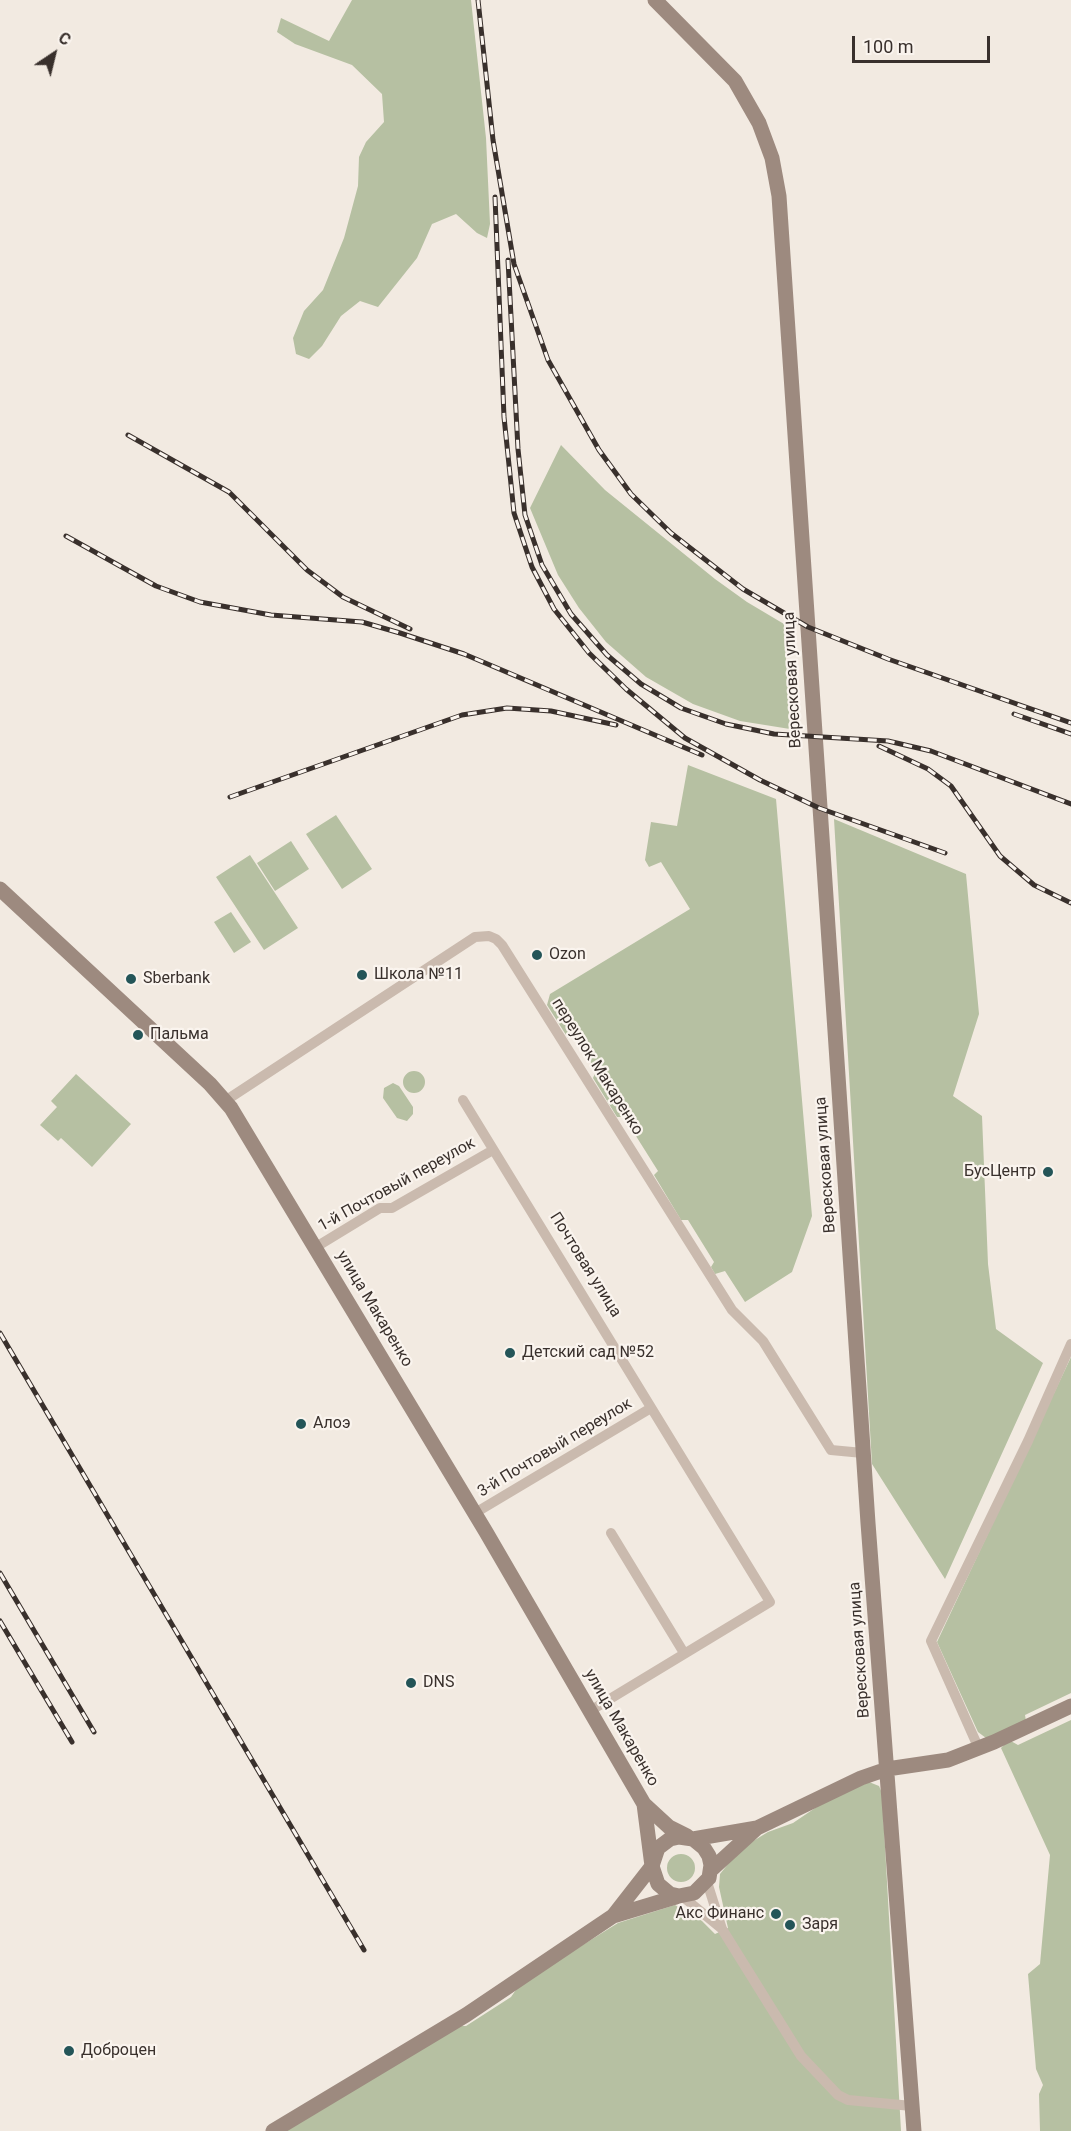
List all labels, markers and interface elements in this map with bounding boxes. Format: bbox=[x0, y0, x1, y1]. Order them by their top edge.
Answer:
north arrow bbox=[24, 24, 84, 84]
scale bar bbox=[855, 24, 993, 62]
text: С bbox=[55, 28, 74, 50]
text: 100 m bbox=[863, 36, 914, 57]
street label: Вересковая улица bbox=[780, 611, 806, 749]
place label: Ozon bbox=[549, 945, 586, 965]
marker: Ozon bbox=[530, 948, 544, 962]
place label: Школа №11 bbox=[374, 965, 463, 985]
marker: Школа №11 bbox=[355, 968, 369, 982]
place label: Sberbank bbox=[143, 969, 210, 989]
marker: Sberbank bbox=[124, 972, 138, 986]
street label: переулок Макаренко bbox=[547, 995, 647, 1139]
place label: Пальма bbox=[150, 1025, 209, 1045]
marker: Пальма bbox=[131, 1028, 145, 1042]
street label: Вересковая улица bbox=[812, 1096, 840, 1234]
street label: 1-й Почтовый переулок bbox=[315, 1134, 479, 1236]
place label: БусЦентр bbox=[964, 1162, 1036, 1182]
marker: БусЦентр bbox=[1041, 1165, 1055, 1179]
street label: Почтовая улица bbox=[545, 1209, 625, 1321]
street label: улица Макаренко bbox=[332, 1247, 416, 1371]
place label: Детский сад №52 bbox=[522, 1343, 654, 1363]
marker: Детский сад №52 bbox=[503, 1346, 517, 1360]
street label: 3-й Почтовый переулок bbox=[474, 1394, 636, 1502]
place label: Алоэ bbox=[313, 1414, 351, 1434]
marker: Алоэ bbox=[294, 1417, 308, 1431]
street label: Вересковая улица bbox=[846, 1581, 874, 1719]
street label: улица Макаренко bbox=[580, 1666, 662, 1790]
place label: DNS bbox=[423, 1673, 454, 1693]
marker: DNS bbox=[404, 1676, 418, 1690]
place label: Акс Финанс bbox=[676, 1904, 764, 1924]
marker: Акс Финанс bbox=[769, 1907, 783, 1921]
place label: Заря bbox=[802, 1915, 838, 1935]
marker: Заря bbox=[783, 1918, 797, 1932]
place label: Доброцен bbox=[81, 2041, 156, 2061]
marker: Доброцен bbox=[62, 2044, 76, 2058]

